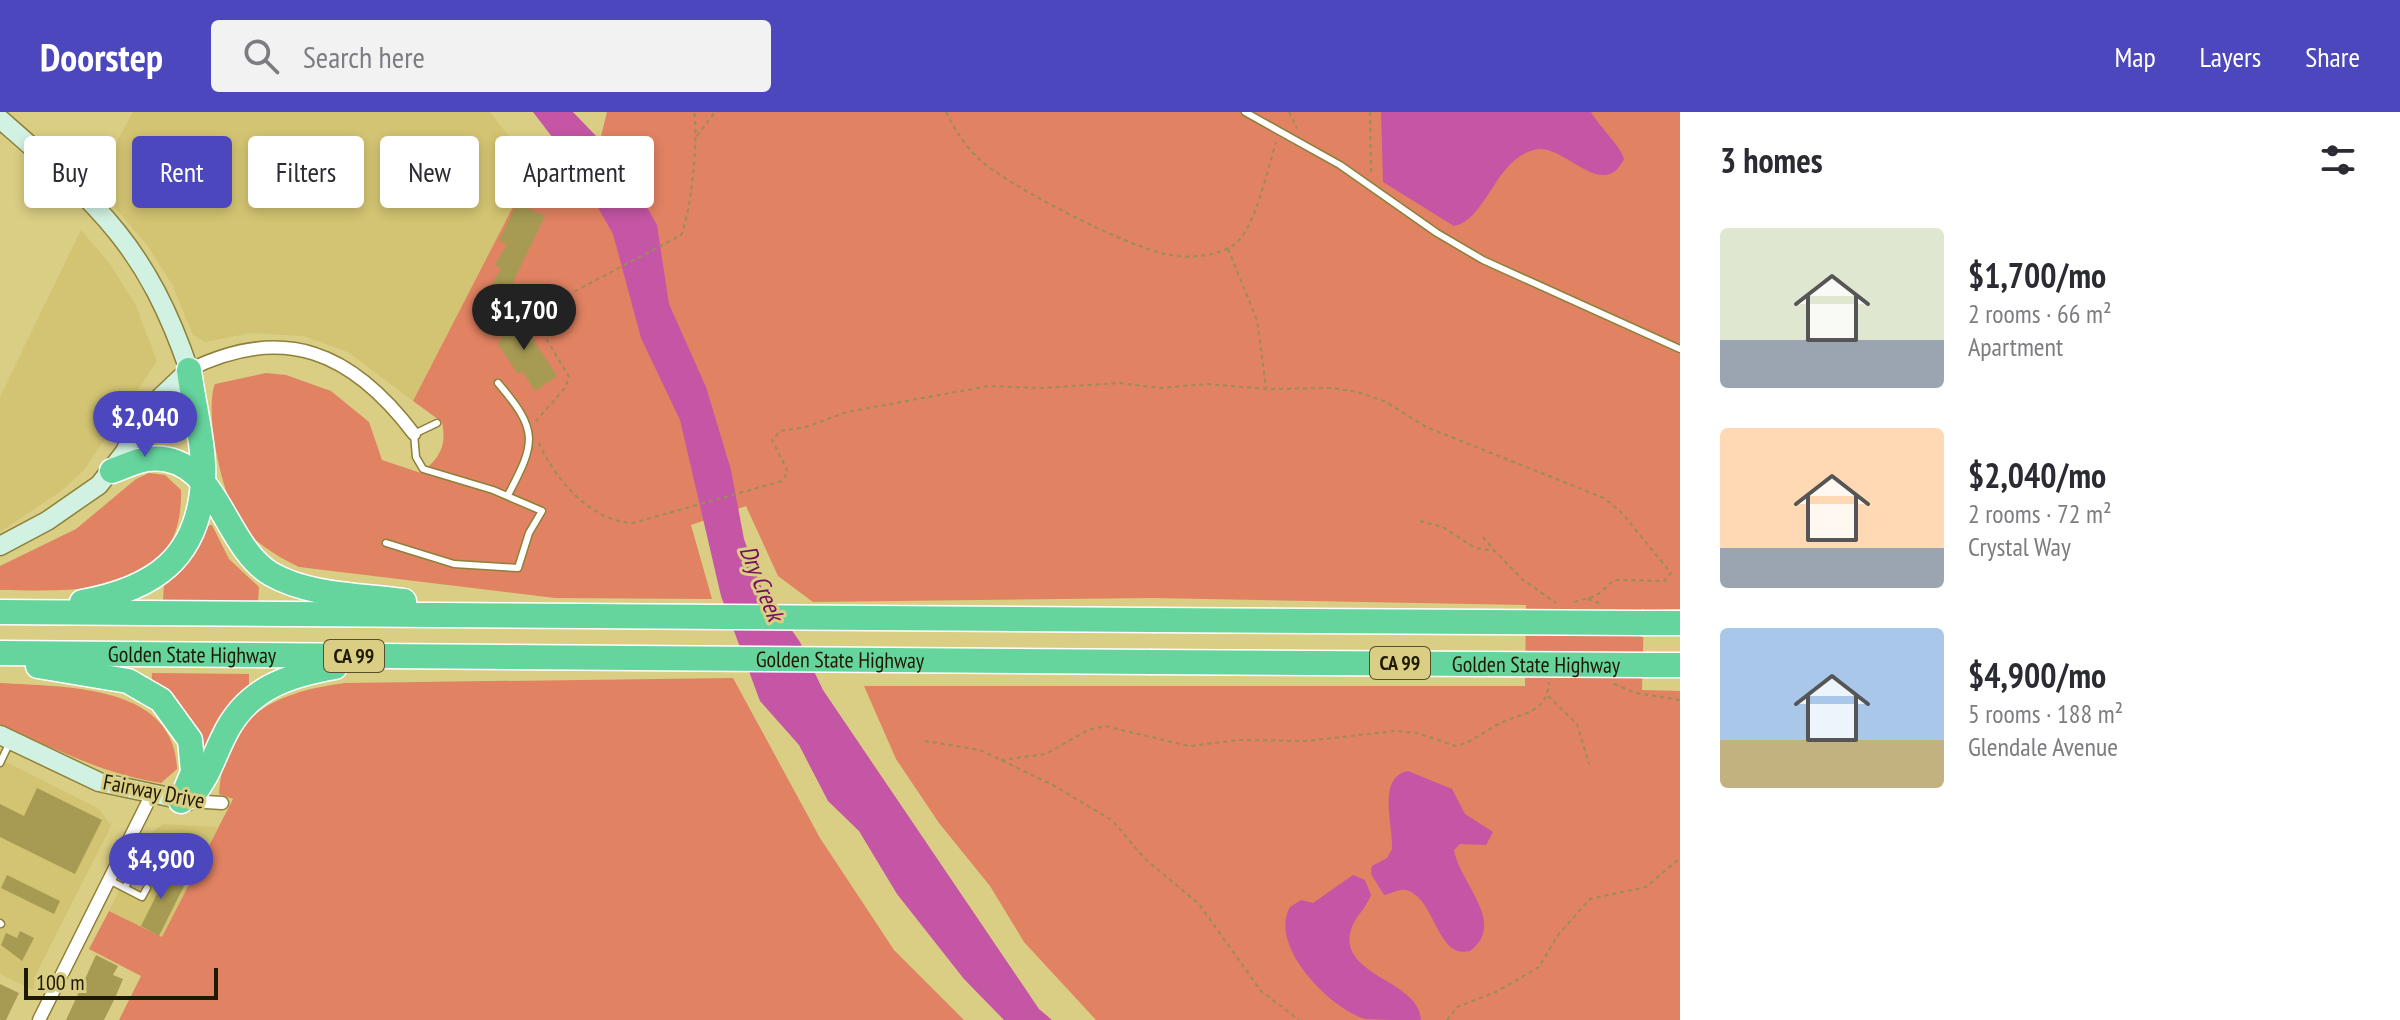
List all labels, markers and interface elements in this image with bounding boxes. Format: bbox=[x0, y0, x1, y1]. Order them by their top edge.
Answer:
search box bbox=[211, 20, 771, 92]
text: Doorstep bbox=[40, 32, 163, 81]
icon: search bbox=[239, 34, 283, 78]
text: Search here bbox=[303, 37, 425, 76]
text: Map bbox=[2114, 38, 2156, 75]
text: Layers bbox=[2200, 38, 2261, 75]
text: Share bbox=[2305, 38, 2360, 75]
chip: Buy bbox=[24, 136, 116, 208]
chip: Rent bbox=[132, 136, 232, 208]
chip: Filters bbox=[248, 136, 364, 208]
chip: New bbox=[380, 136, 479, 208]
chip: Apartment bbox=[495, 136, 654, 208]
text: 3 homes bbox=[1720, 138, 1823, 182]
icon: filters bbox=[2316, 138, 2360, 182]
text: $1,700/mo bbox=[1968, 253, 2106, 297]
icon: home bbox=[1784, 260, 1880, 356]
pin: $1,700 bbox=[459, 284, 589, 352]
text: $1,700 bbox=[490, 293, 558, 326]
text: 2 rooms · 66 m² bbox=[1968, 297, 2112, 330]
text: Apartment bbox=[1968, 330, 2063, 363]
pin: $2,040 bbox=[80, 391, 210, 459]
text: $2,040 bbox=[111, 400, 179, 433]
text: $2,040/mo bbox=[1968, 453, 2106, 497]
icon: home bbox=[1784, 460, 1880, 556]
text: 2 rooms · 72 m² bbox=[1968, 497, 2112, 530]
text: Crystal Way bbox=[1968, 530, 2071, 563]
water label: Dry Creek bbox=[733, 541, 792, 628]
street label: Golden State Highway bbox=[108, 640, 277, 669]
road number: CA 99 bbox=[324, 640, 384, 672]
street label: Golden State Highway bbox=[756, 645, 925, 674]
road number: CA 99 bbox=[1370, 647, 1430, 679]
street label: Golden State Highway bbox=[1452, 650, 1621, 679]
text: $4,900/mo bbox=[1968, 653, 2106, 697]
icon: home bbox=[1784, 660, 1880, 756]
text: 5 rooms · 188 m² bbox=[1968, 697, 2123, 730]
text: Glendale Avenue bbox=[1968, 730, 2118, 763]
street label: Fairway Drive bbox=[101, 767, 207, 815]
pin: $4,900 bbox=[96, 833, 226, 901]
text: $4,900 bbox=[127, 842, 195, 875]
scale bar bbox=[24, 964, 218, 1000]
text: 100 m bbox=[36, 968, 85, 996]

